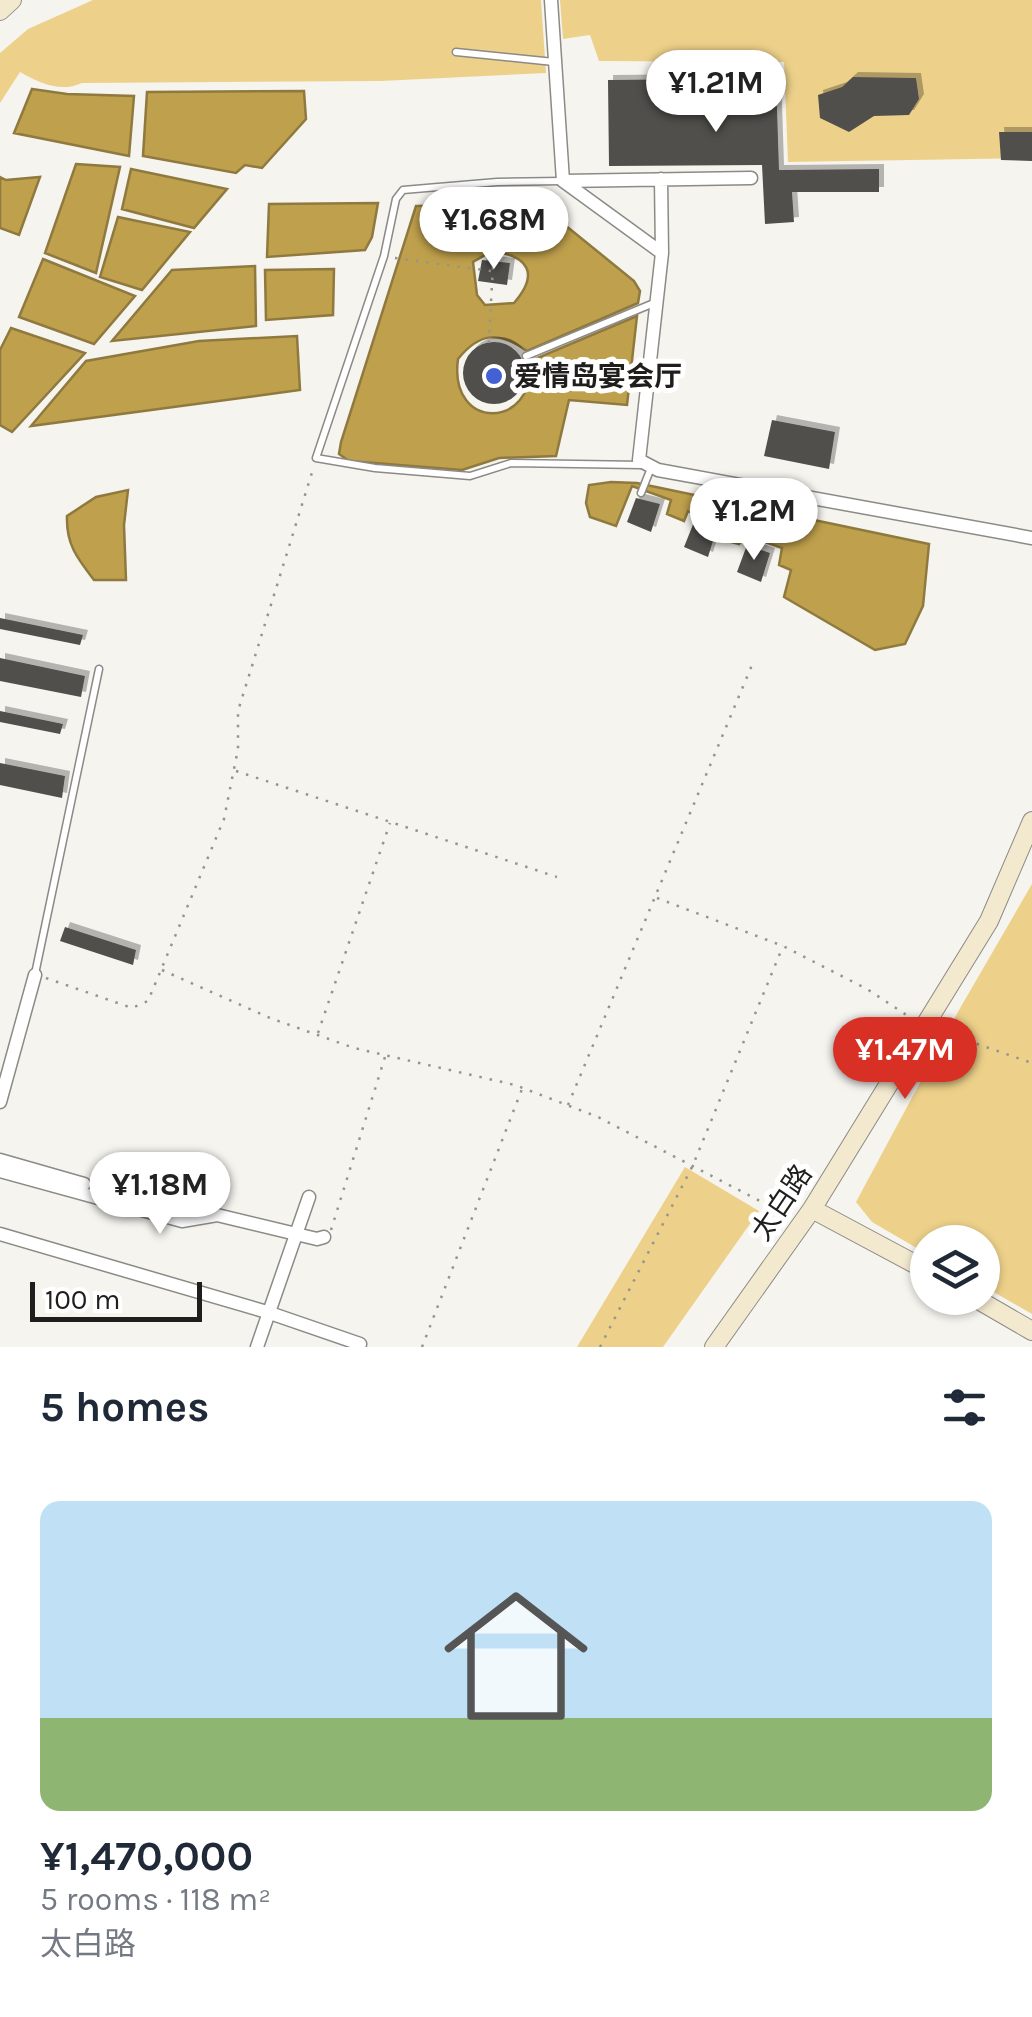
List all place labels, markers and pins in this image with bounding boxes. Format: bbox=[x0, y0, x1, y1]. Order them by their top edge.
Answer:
pin: ¥1.21M bbox=[635, 50, 797, 135]
pin: ¥1.68M bbox=[413, 187, 575, 272]
place label: 爱情岛宴会厅 bbox=[514, 360, 682, 393]
marker: 爱情岛宴会厅 bbox=[483, 365, 505, 387]
pin: ¥1.2M bbox=[684, 478, 824, 563]
pin: ¥1.47M bbox=[824, 1017, 986, 1102]
pin: ¥1.18M bbox=[79, 1152, 241, 1237]

